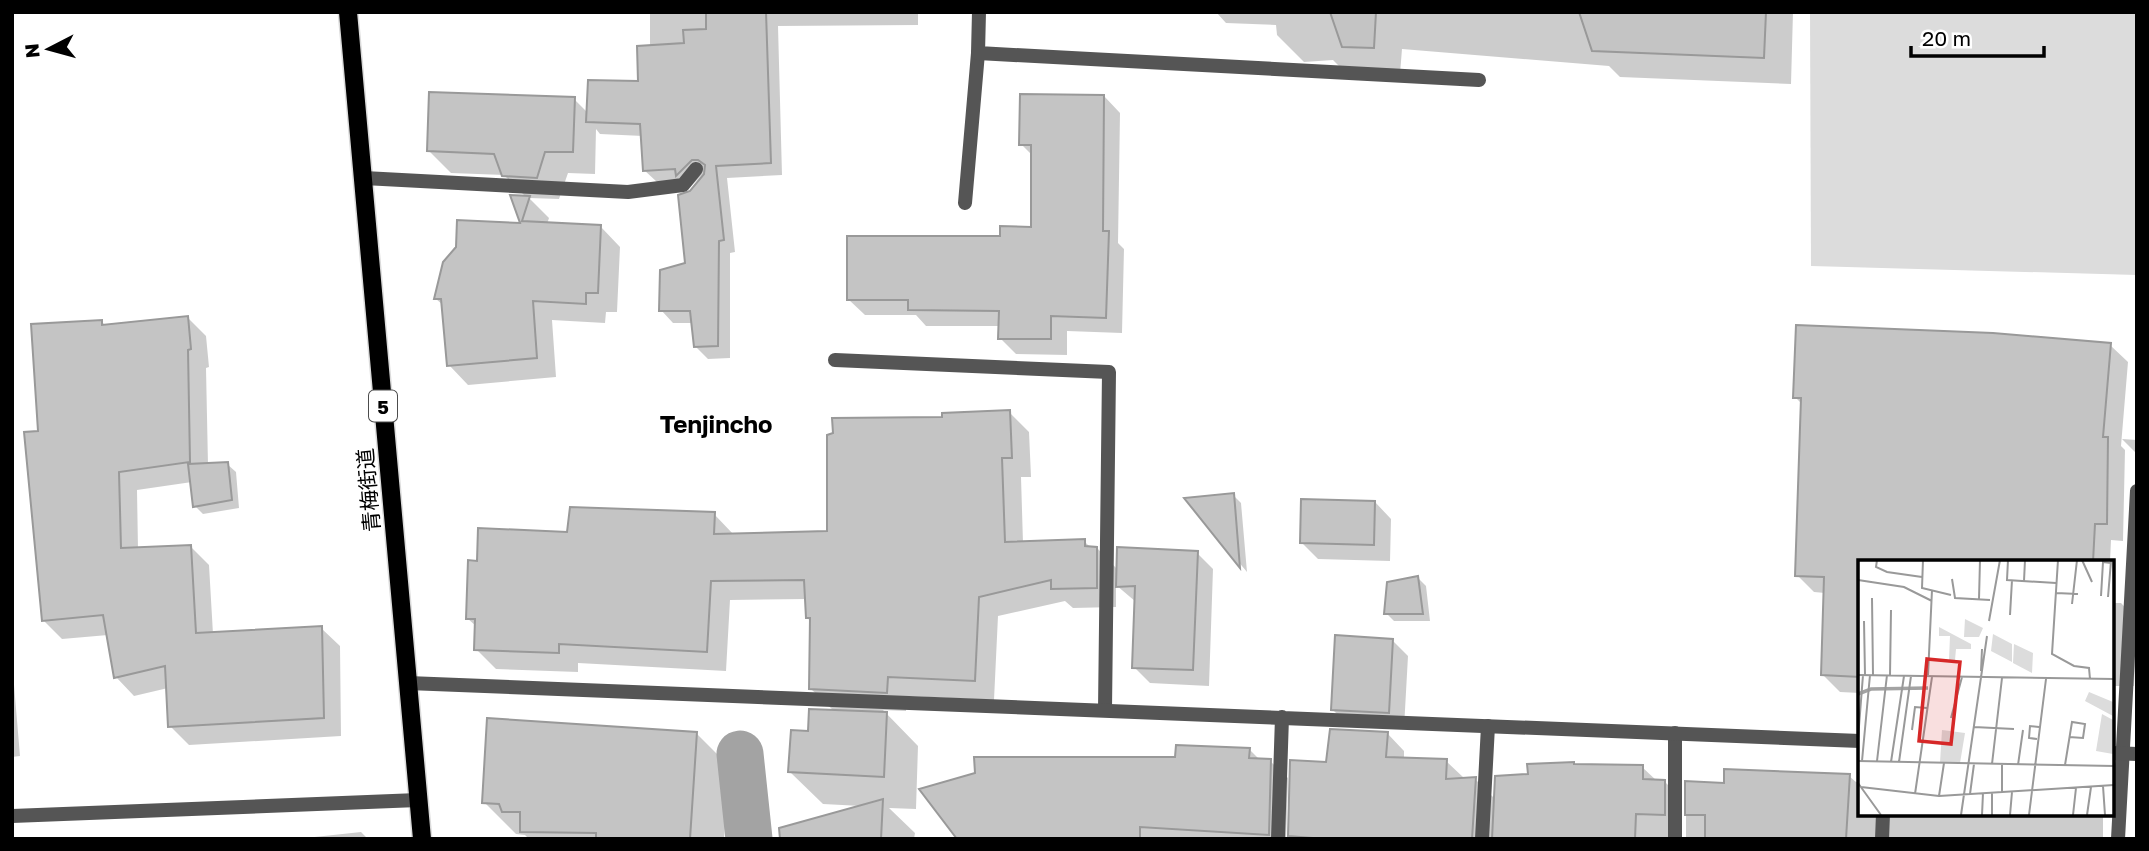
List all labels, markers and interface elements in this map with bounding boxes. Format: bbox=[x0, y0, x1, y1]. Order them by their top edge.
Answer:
north arrow bbox=[14, 14, 84, 84]
scale bar bbox=[1911, 14, 2044, 58]
text: 20 m bbox=[1922, 25, 1971, 51]
text: N bbox=[19, 42, 44, 59]
road number: 5 bbox=[369, 390, 397, 422]
district label: Tenjincho bbox=[660, 409, 772, 438]
street label: 青梅街道 bbox=[351, 447, 385, 533]
inset map bbox=[1858, 560, 2114, 816]

